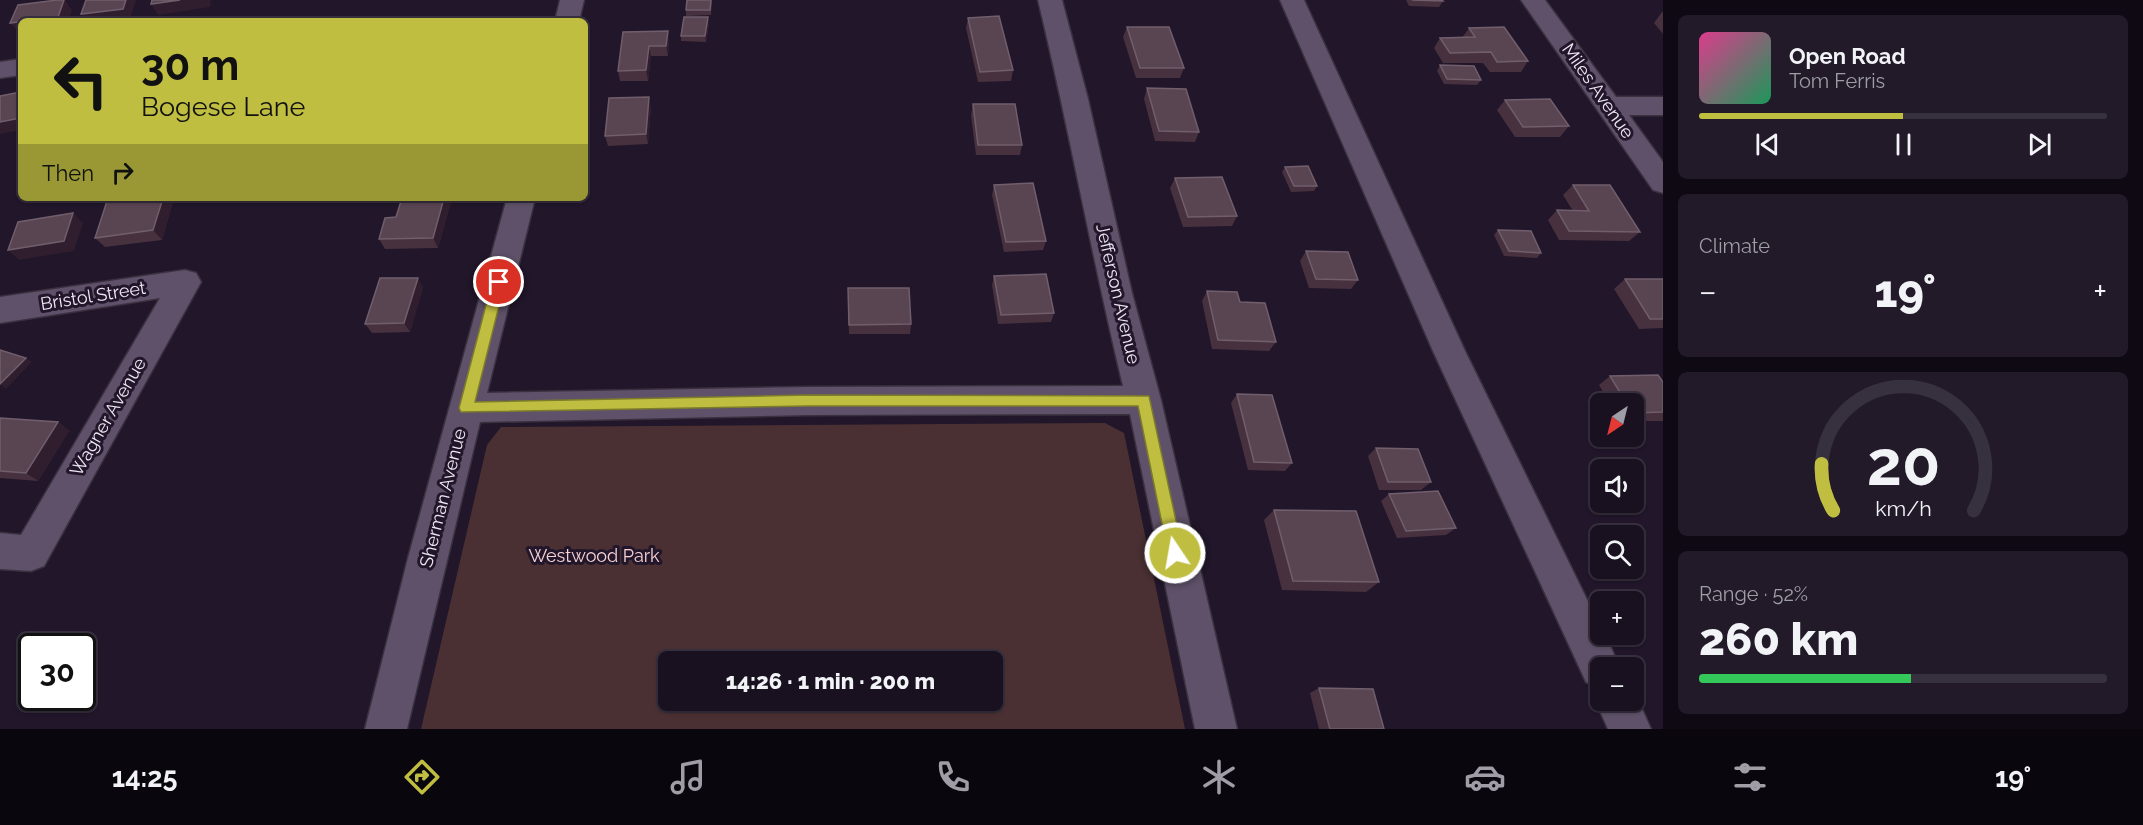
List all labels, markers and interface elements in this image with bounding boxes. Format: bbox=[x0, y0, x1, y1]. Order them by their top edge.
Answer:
street label: Miles Avenue bbox=[1558, 39, 1639, 143]
text: 30 m bbox=[141, 41, 239, 90]
icon: left bbox=[42, 42, 120, 120]
text: Open Road bbox=[1789, 43, 1906, 69]
text: Tom Ferris bbox=[1789, 69, 1885, 93]
text: Bogese Lane bbox=[141, 91, 305, 122]
icon: previous bbox=[1751, 128, 1784, 161]
icon: pause bbox=[1887, 128, 1920, 161]
icon: next bbox=[2023, 128, 2056, 161]
icon: right bbox=[106, 156, 139, 189]
text: Then bbox=[42, 160, 94, 186]
street label: Jefferson Avenue bbox=[1092, 222, 1145, 366]
text: Climate bbox=[1699, 234, 1770, 258]
pin bbox=[473, 256, 524, 307]
icon: arrive bbox=[482, 265, 515, 298]
text: 19° bbox=[1874, 265, 1936, 318]
text: − bbox=[1699, 272, 1717, 311]
text: + bbox=[2093, 272, 2107, 311]
street label: Bristol Street bbox=[39, 277, 147, 314]
street label: Wagner Avenue bbox=[65, 354, 150, 480]
north arrow bbox=[1590, 393, 1644, 447]
map controls bbox=[1590, 393, 1644, 711]
street label: Sherman Avenue bbox=[415, 426, 470, 569]
text: 20 bbox=[1866, 426, 1940, 500]
button: sound bbox=[1590, 459, 1644, 513]
text: km/h bbox=[1875, 496, 1931, 521]
position arrow bbox=[1143, 521, 1207, 585]
button: search bbox=[1590, 525, 1644, 579]
park label: Westwood Park bbox=[528, 545, 660, 566]
text: Range · 52% bbox=[1699, 582, 1808, 606]
button: + bbox=[1590, 591, 1644, 645]
text: 260 km bbox=[1699, 613, 1858, 666]
speed limit sign: 30 bbox=[18, 633, 96, 711]
button: − bbox=[1590, 657, 1644, 711]
text: 14:26 · 1 min · 200 m bbox=[726, 668, 935, 694]
icon: directions bbox=[401, 756, 443, 798]
icon: music bbox=[667, 756, 709, 798]
icon: phone bbox=[932, 756, 974, 798]
icon: climate bbox=[1198, 756, 1240, 798]
icon: car bbox=[1464, 756, 1506, 798]
icon: filters bbox=[1729, 756, 1771, 798]
text: 14:25 bbox=[112, 762, 177, 793]
text: 19° bbox=[1995, 762, 2031, 793]

